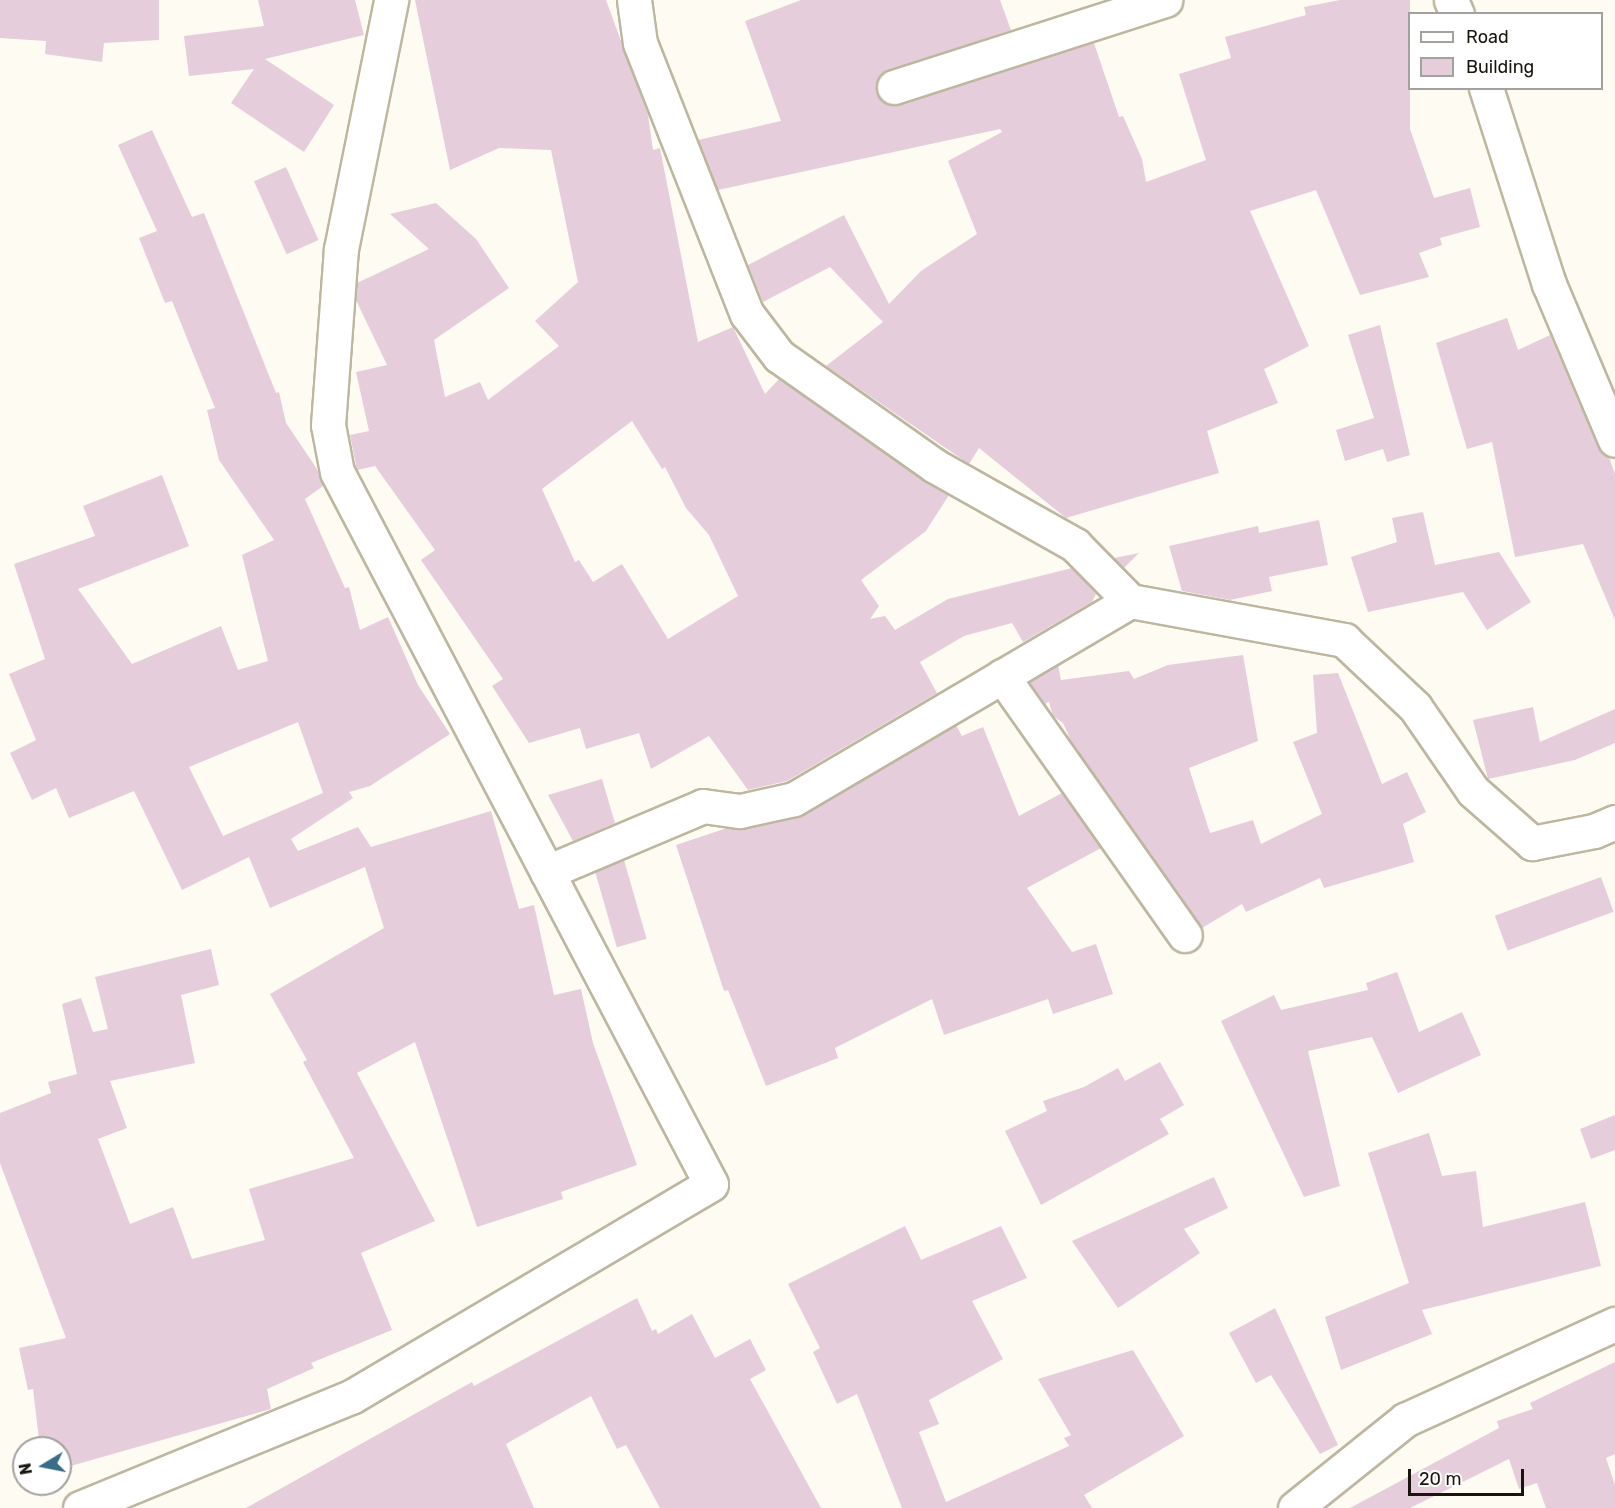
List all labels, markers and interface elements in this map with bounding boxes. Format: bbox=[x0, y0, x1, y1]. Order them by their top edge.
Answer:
legend bbox=[1408, 12, 1603, 90]
text: Road bbox=[1466, 26, 1509, 48]
text: Building bbox=[1466, 56, 1534, 78]
north arrow bbox=[12, 1436, 72, 1496]
scale bar bbox=[1411, 1457, 1526, 1495]
text: N bbox=[15, 1462, 36, 1476]
text: 20 m bbox=[1419, 1468, 1461, 1490]

